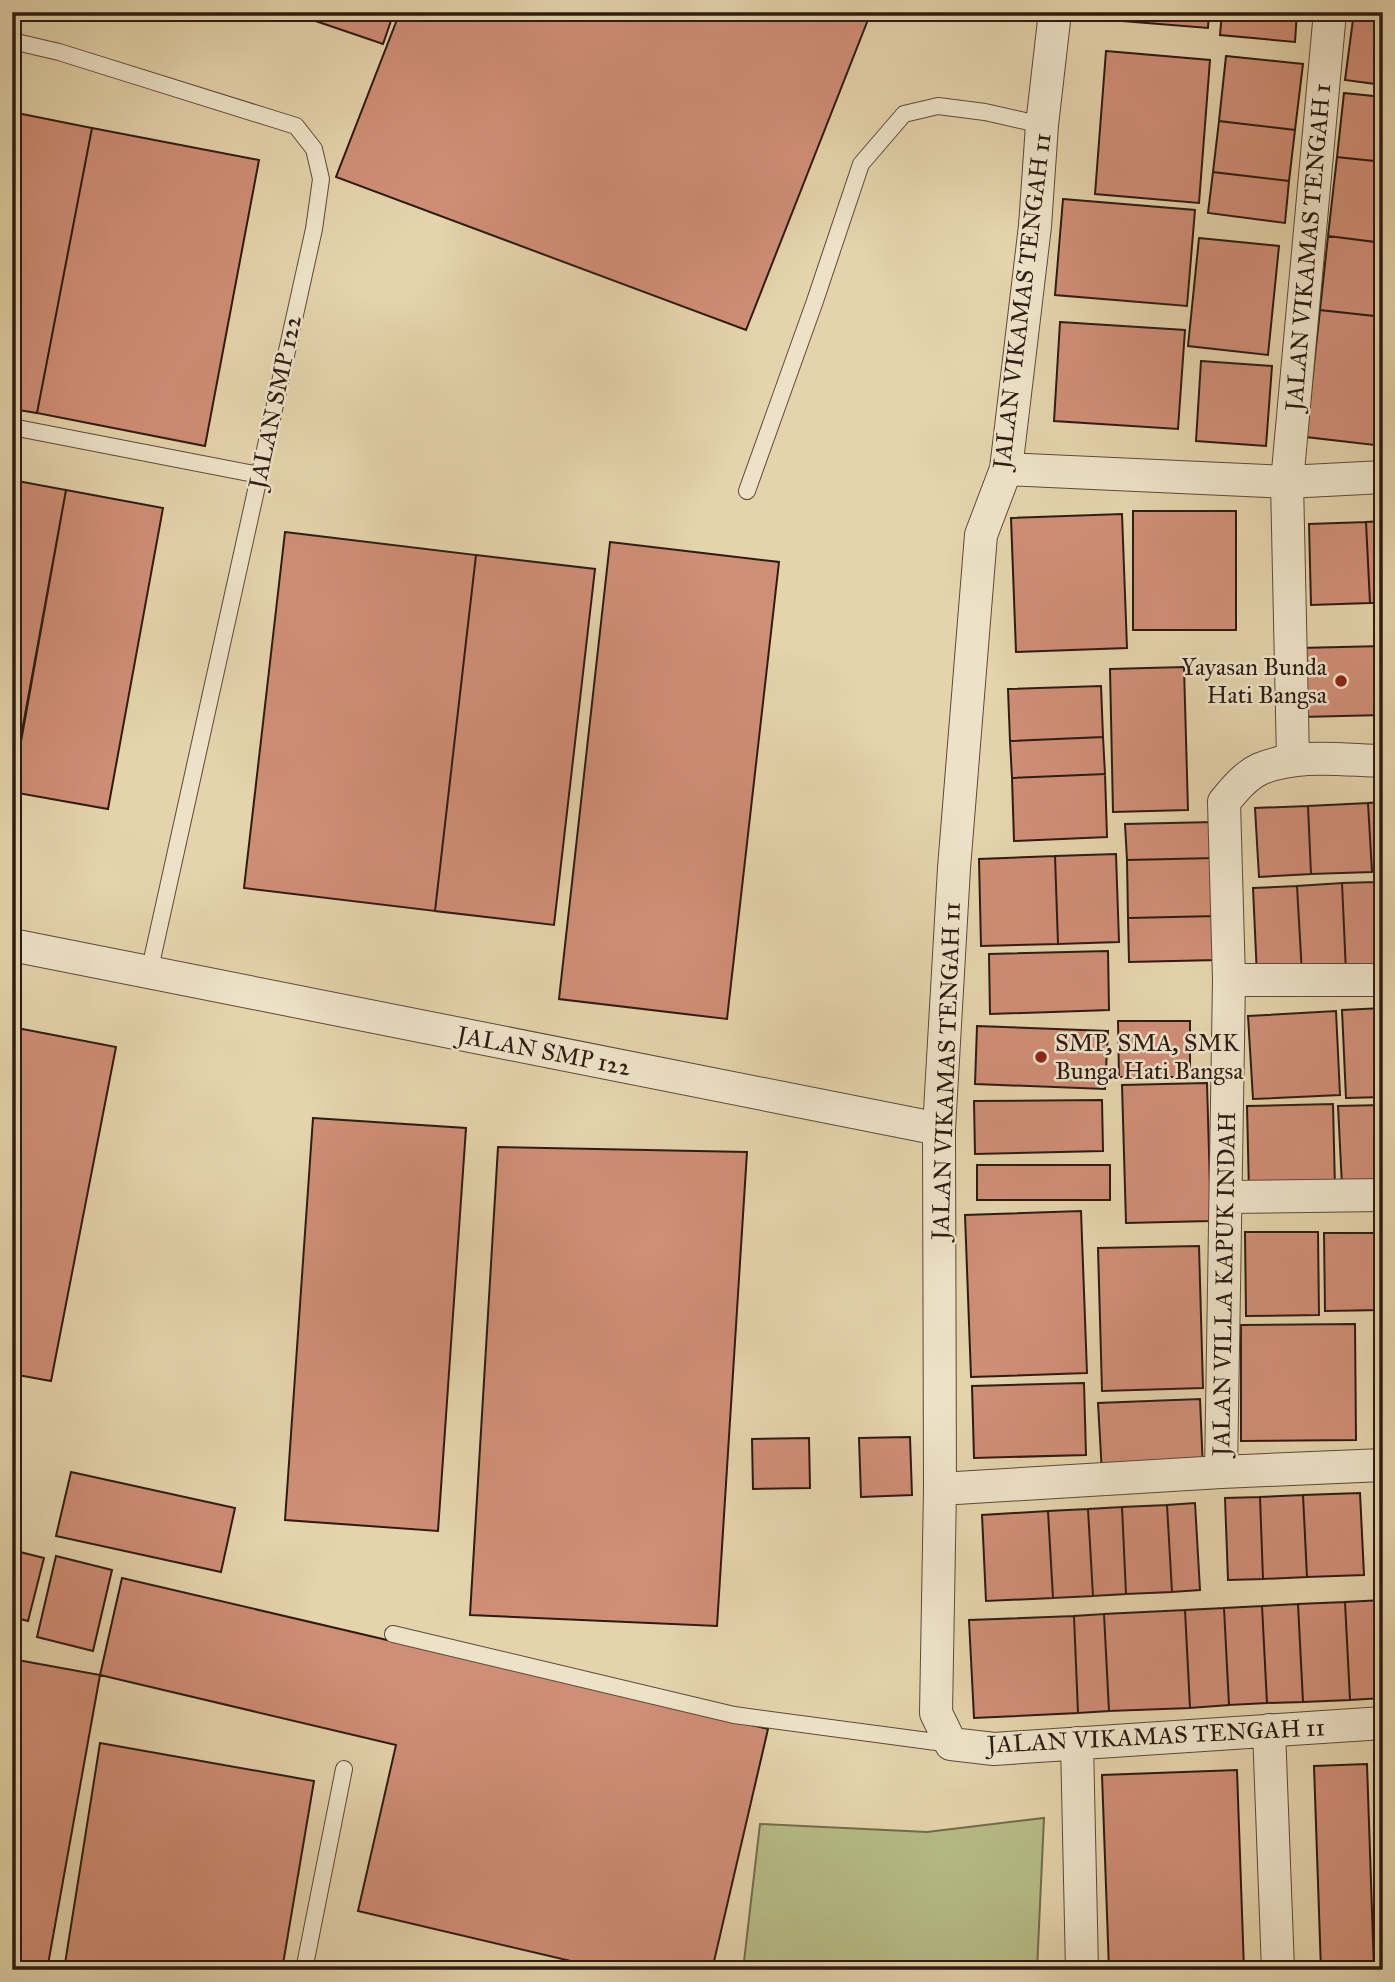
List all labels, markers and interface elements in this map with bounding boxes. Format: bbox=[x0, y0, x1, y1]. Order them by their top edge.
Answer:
street label: JALAN VIKAMAS TENGAH 1 bbox=[1278, 82, 1337, 415]
street label: JALAN VIKAMAS TENGAH 11 bbox=[986, 131, 1057, 474]
street label: JALAN SMP 122 bbox=[241, 312, 308, 494]
place label: Yayasan Bunda Hati Bangsa bbox=[1181, 652, 1328, 710]
marker: Yayasan Bunda Hati Bangsa bbox=[1333, 673, 1349, 689]
street label: JALAN VIKAMAS TENGAH 11 bbox=[925, 902, 967, 1243]
street label: JALAN SMP 122 bbox=[452, 1019, 634, 1083]
place label: SMP, SMA, SMK Bunga Hati Bangsa bbox=[1055, 1028, 1244, 1086]
marker: SMP, SMA, SMK Bunga Hati Bangsa bbox=[1033, 1049, 1049, 1065]
street label: JALAN VILLA KAPUK INDAH bbox=[1206, 1112, 1242, 1459]
street label: JALAN VIKAMAS TENGAH 11 bbox=[983, 1712, 1326, 1760]

